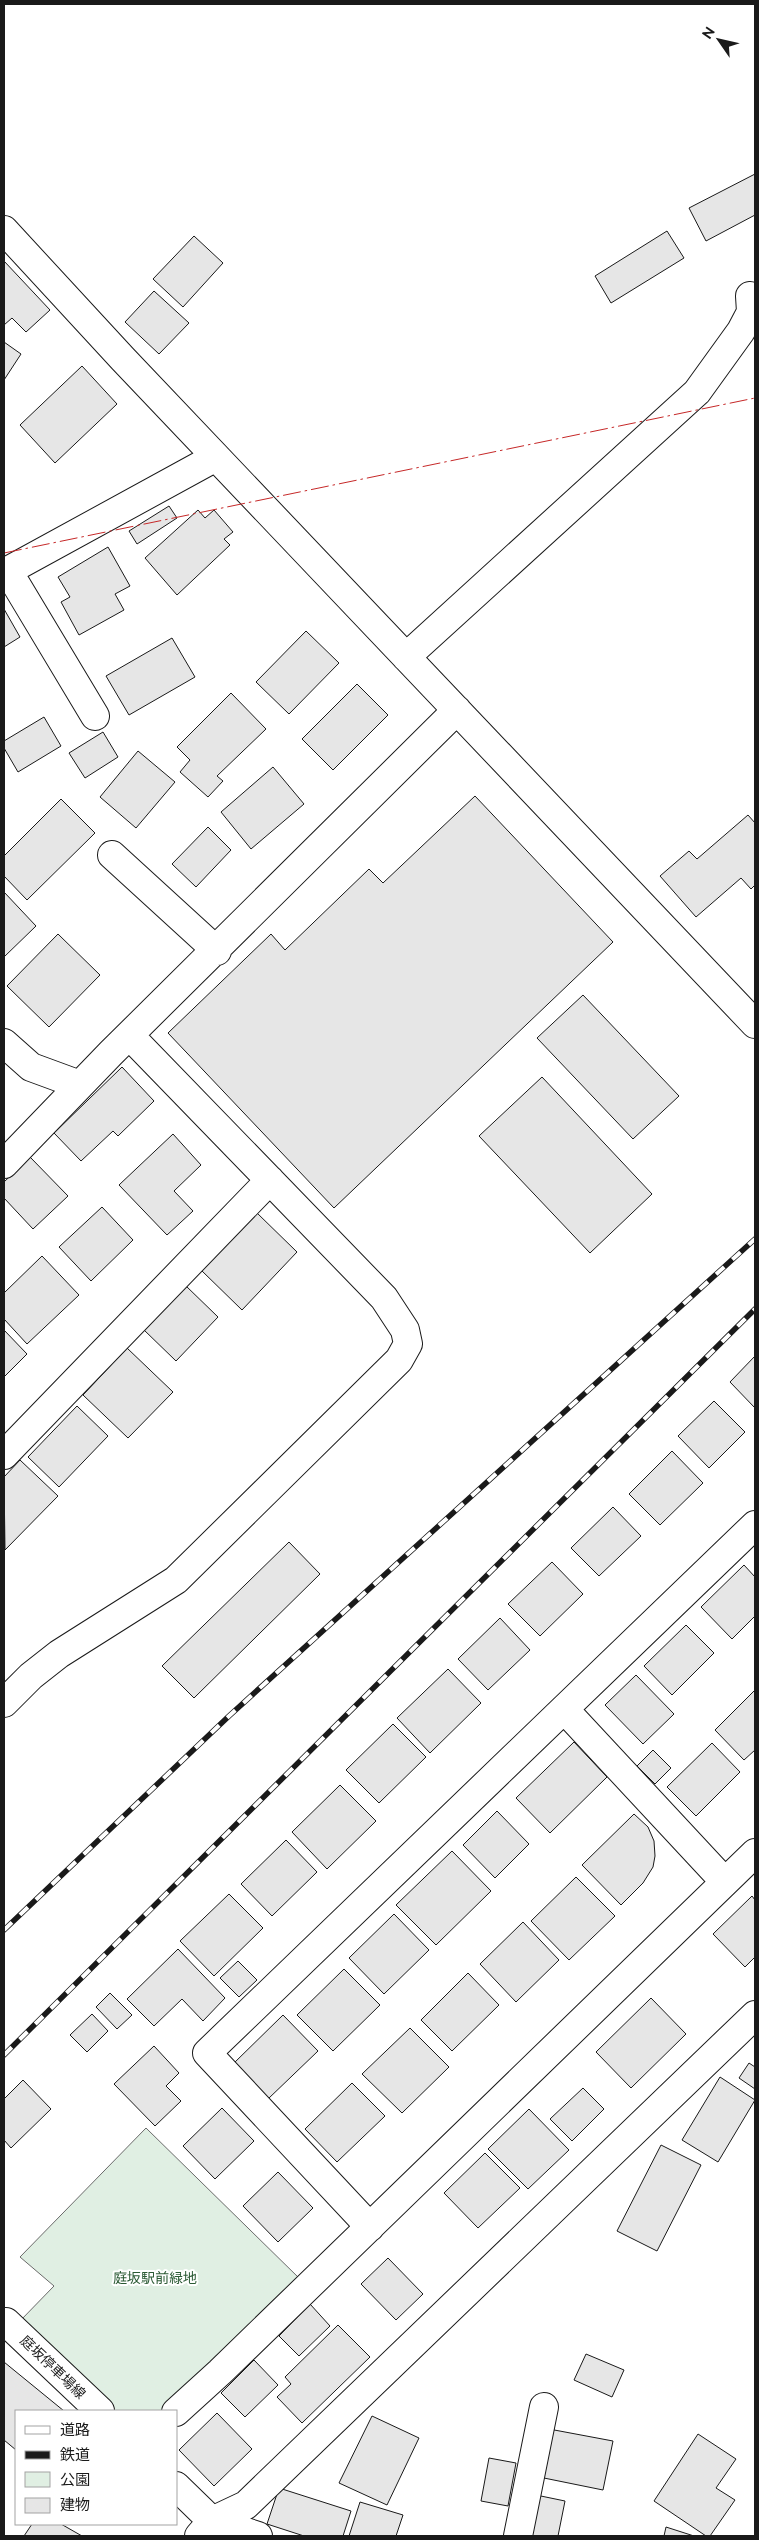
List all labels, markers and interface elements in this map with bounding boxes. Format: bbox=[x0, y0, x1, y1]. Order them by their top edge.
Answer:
north arrow bbox=[694, 15, 744, 65]
text: N bbox=[699, 24, 718, 42]
park label: 庭坂駅前緑地 bbox=[113, 2270, 197, 2286]
street label: 庭坂停車場線 bbox=[17, 2332, 89, 2402]
legend bbox=[15, 2410, 178, 2525]
text: 道路 bbox=[60, 2421, 90, 2439]
text: 鉄道 bbox=[60, 2446, 90, 2464]
text: 公園 bbox=[60, 2471, 90, 2489]
text: 建物 bbox=[60, 2496, 90, 2514]

